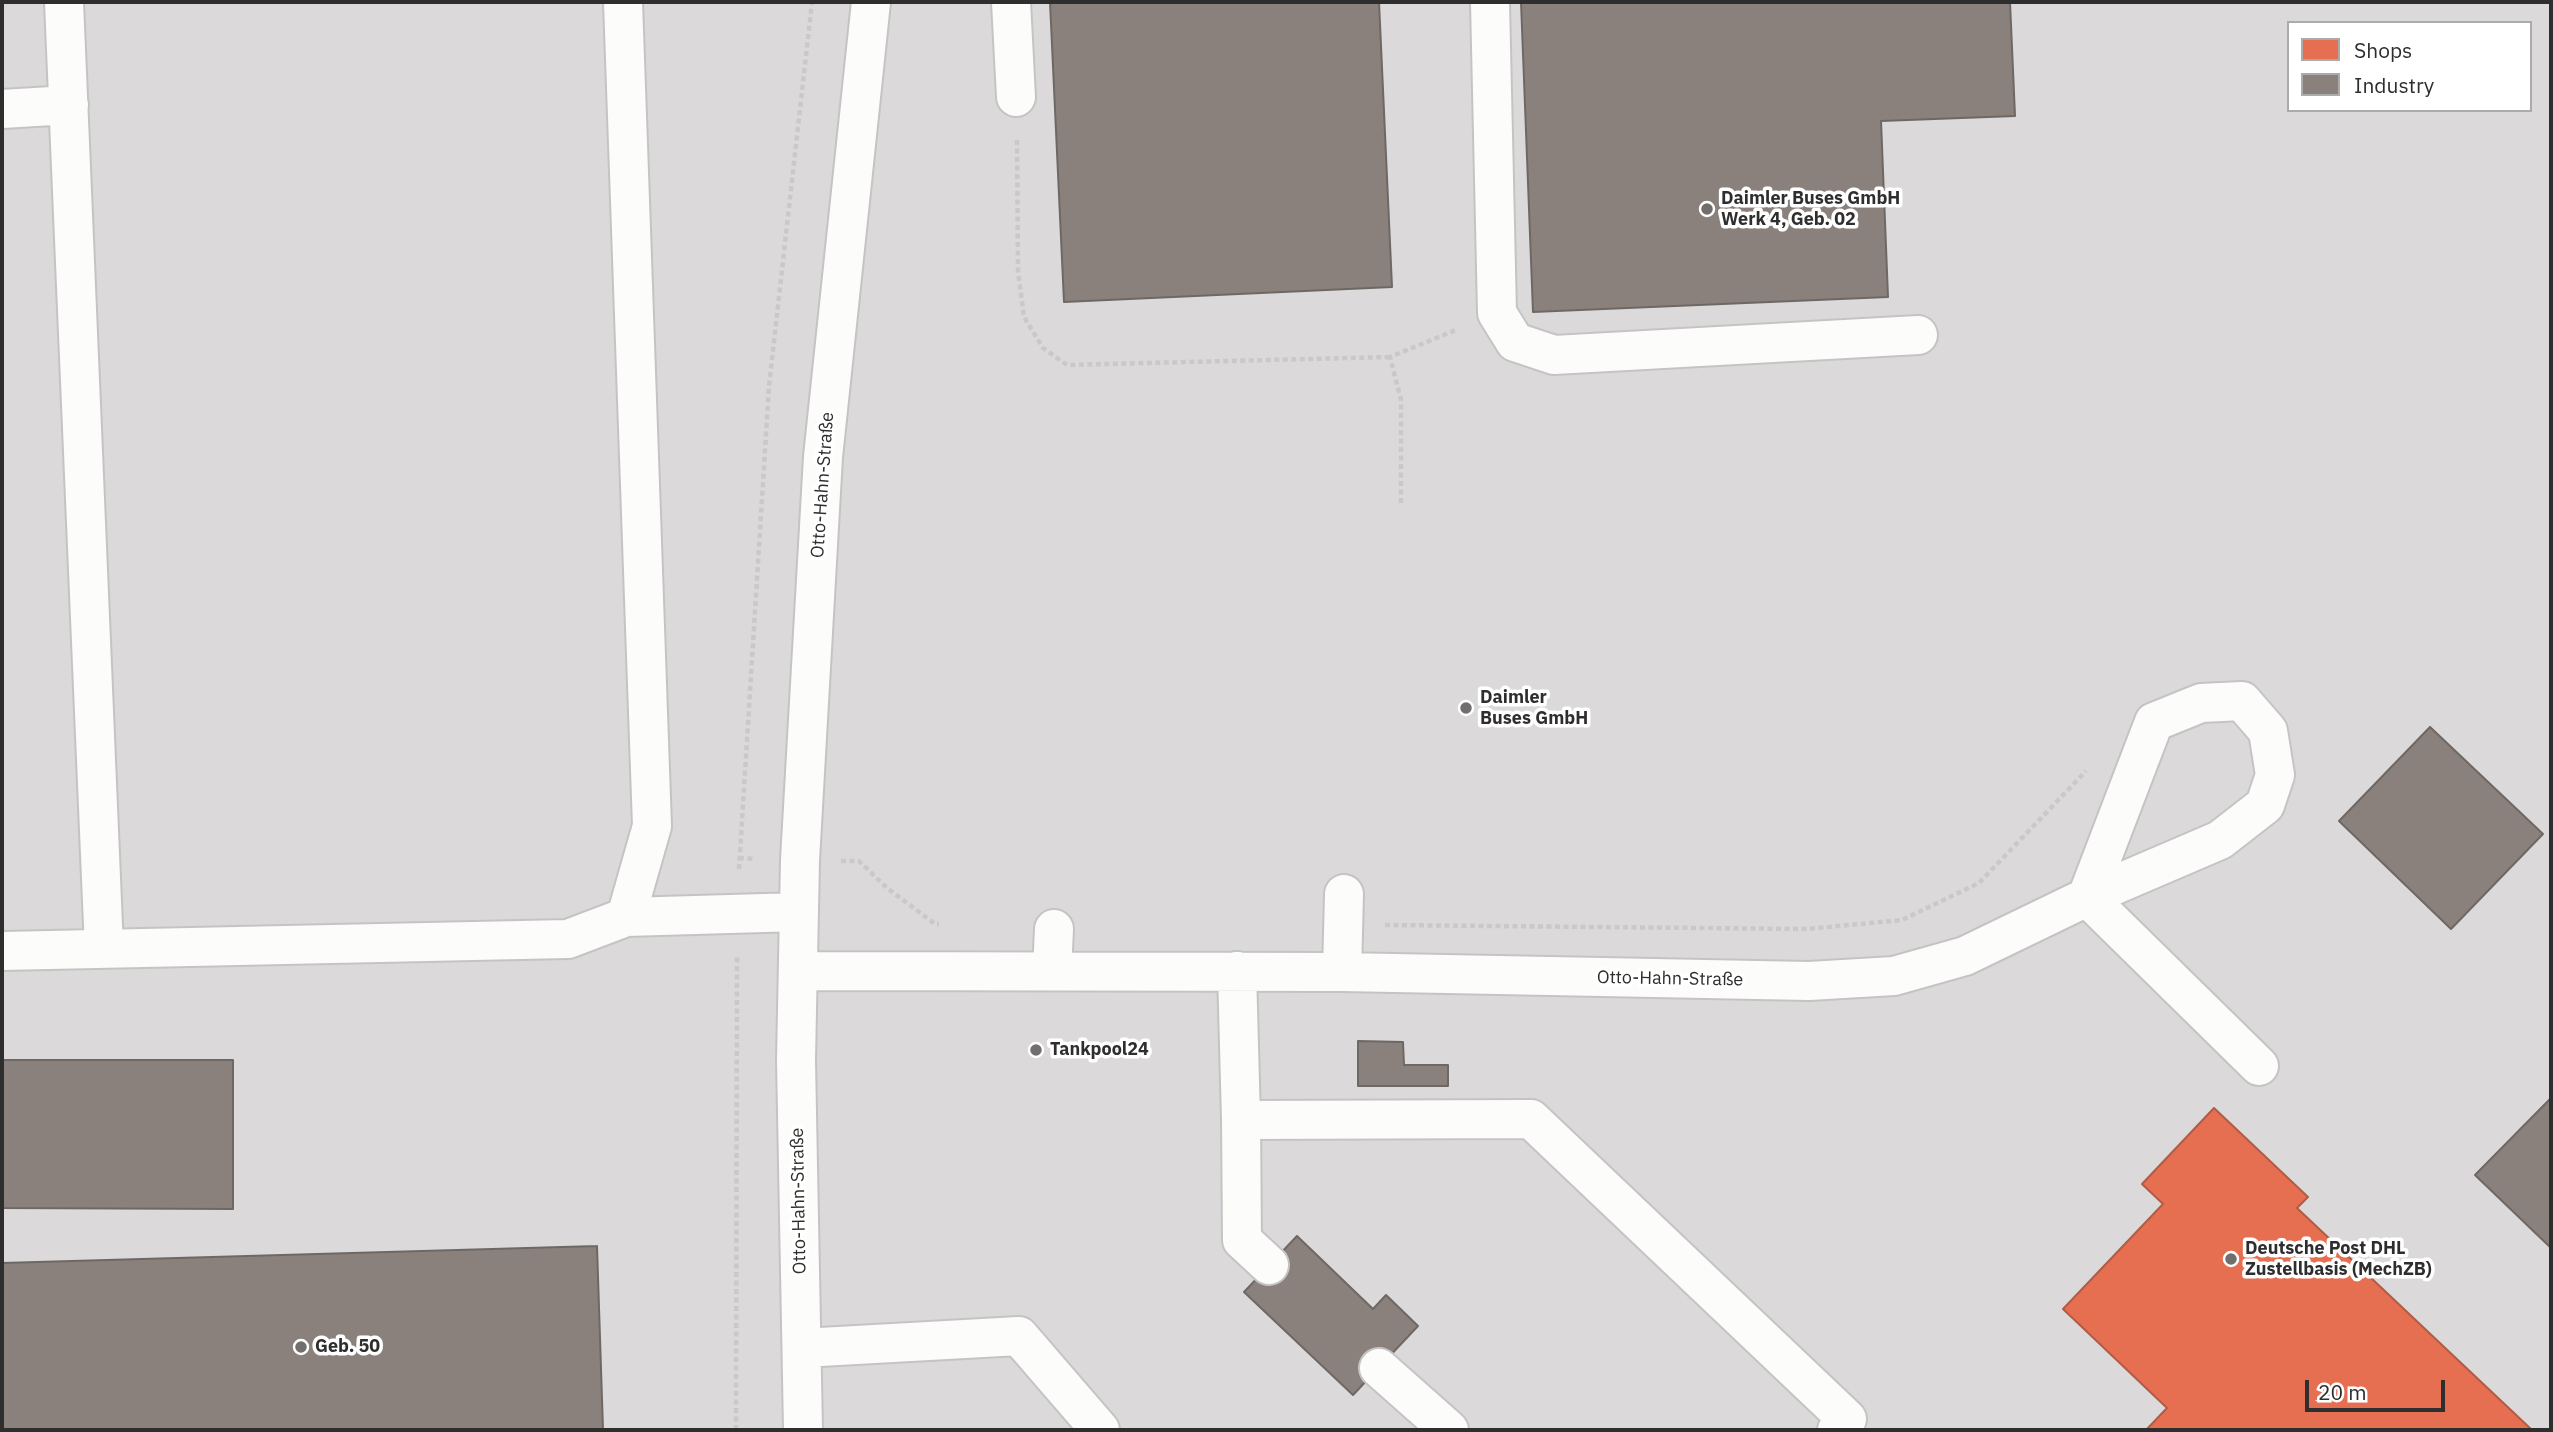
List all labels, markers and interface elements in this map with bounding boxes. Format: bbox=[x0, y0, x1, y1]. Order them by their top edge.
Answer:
legend bbox=[2287, 21, 2532, 112]
text: Shops bbox=[2354, 36, 2412, 64]
text: Industry bbox=[2354, 71, 2434, 99]
place label: Daimler Buses GmbH Werk 4, Geb. 02 bbox=[1721, 188, 1900, 230]
marker: Daimler Buses GmbH Werk 4, Geb. 02 bbox=[1699, 201, 1715, 217]
street label: Otto-Hahn-Straße bbox=[807, 411, 839, 559]
place label: Daimler Buses GmbH bbox=[1480, 687, 1588, 730]
marker: Daimler Buses GmbH bbox=[1458, 700, 1474, 716]
street label: Otto-Hahn-Straße bbox=[1597, 967, 1743, 991]
place label: Tankpool24 bbox=[1050, 1039, 1149, 1061]
marker: Tankpool24 bbox=[1028, 1042, 1044, 1058]
street label: Otto-Hahn-Straße bbox=[787, 1128, 811, 1274]
place label: Deutsche Post DHL Zustellbasis (MechZB) bbox=[2245, 1238, 2432, 1280]
marker: Deutsche Post DHL Zustellbasis (MechZB) bbox=[2223, 1251, 2239, 1267]
place label: Geb. 50 bbox=[315, 1336, 380, 1358]
marker: Geb. 50 bbox=[293, 1339, 309, 1355]
scale bar bbox=[2308, 1366, 2448, 1410]
text: 20 m bbox=[2318, 1378, 2367, 1406]

